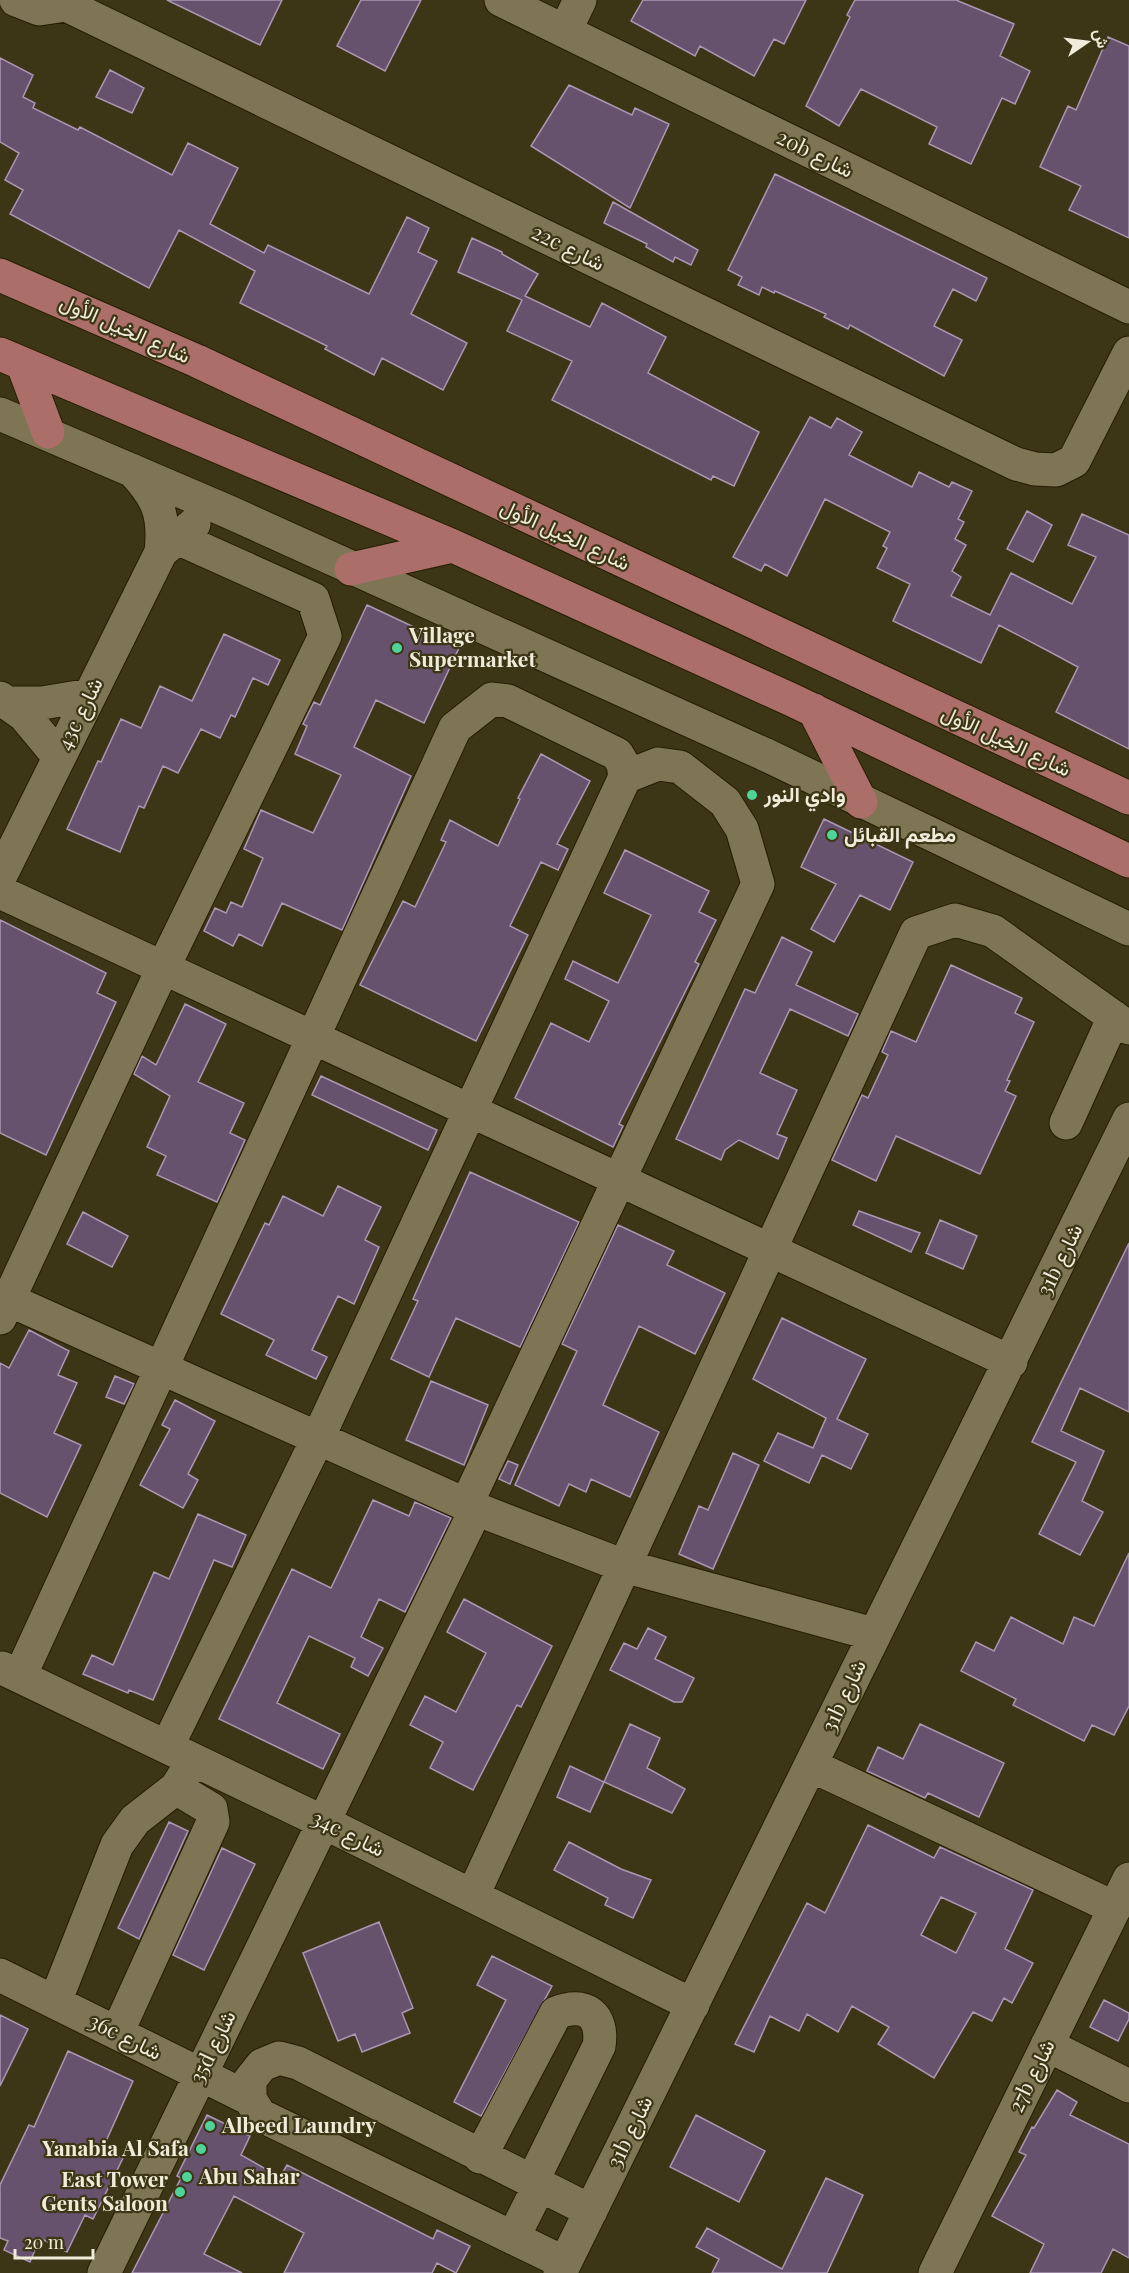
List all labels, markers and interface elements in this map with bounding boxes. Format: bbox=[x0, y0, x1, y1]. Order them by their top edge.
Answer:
north arrow bbox=[1057, 12, 1117, 72]
text: ش bbox=[1090, 26, 1115, 50]
street label: 20b شارع bbox=[772, 122, 859, 185]
street label: 22c شارع bbox=[527, 217, 610, 278]
street label: شارع الخيل الأول bbox=[55, 286, 195, 370]
street label: شارع الخيل الأول bbox=[496, 491, 635, 577]
place label: Village Supermarket bbox=[408, 620, 536, 672]
marker: Village Supermarket bbox=[390, 641, 404, 655]
street label: 43c شارع bbox=[49, 672, 109, 755]
street label: شارع الخيل الأول bbox=[937, 697, 1076, 783]
place label: وادي النور bbox=[763, 779, 846, 812]
marker: وادي النور bbox=[745, 788, 759, 802]
place label: مطعم القبائل bbox=[844, 819, 956, 849]
marker: مطعم القبائل bbox=[825, 828, 839, 842]
street label: 31b شارع bbox=[1029, 1219, 1089, 1301]
street label: 31b شارع bbox=[813, 1655, 873, 1737]
street label: 34c شارع bbox=[307, 1803, 390, 1864]
street label: 35d شارع bbox=[182, 2005, 243, 2088]
street label: 36c شارع bbox=[84, 2006, 167, 2067]
street label: 27b شارع bbox=[1001, 2034, 1062, 2117]
street label: 31b شارع bbox=[599, 2091, 659, 2173]
place label: Albeed Laundry bbox=[221, 2110, 376, 2138]
marker: Albeed Laundry bbox=[203, 2119, 217, 2133]
place label: Yanabia Al Safa bbox=[41, 2133, 189, 2161]
marker: Yanabia Al Safa bbox=[194, 2142, 208, 2156]
place label: Abu Sahar bbox=[198, 2161, 300, 2189]
place label: East Tower Gents Saloon bbox=[41, 2164, 168, 2216]
marker: Abu Sahar bbox=[180, 2170, 194, 2184]
marker: East Tower Gents Saloon bbox=[173, 2185, 187, 2199]
scale bar bbox=[15, 2222, 93, 2260]
text: 20 m bbox=[24, 2230, 64, 2254]

